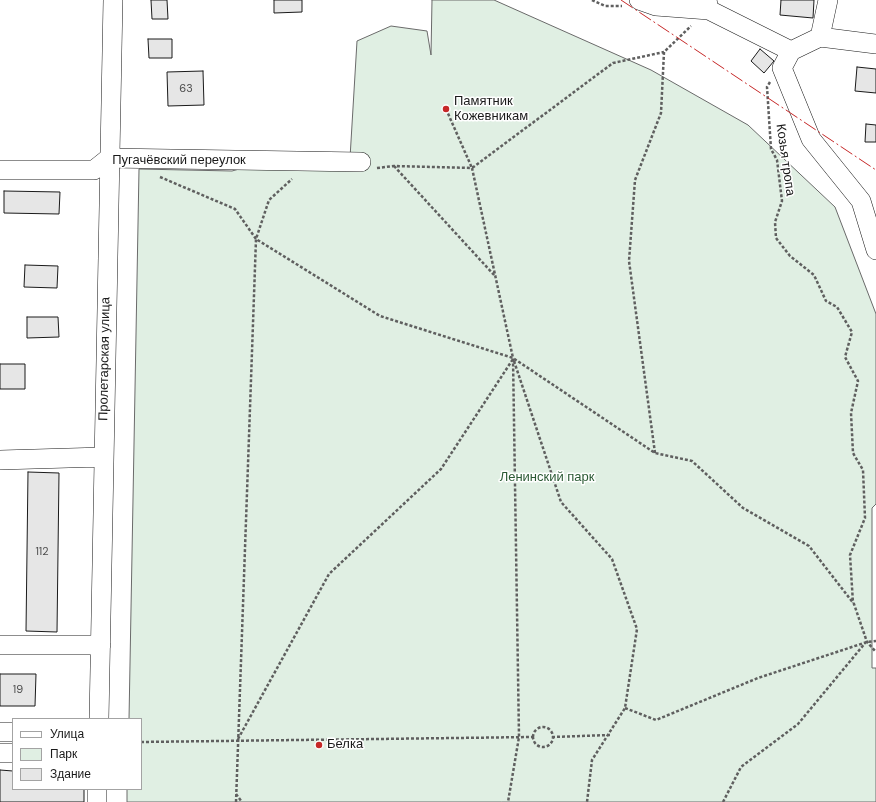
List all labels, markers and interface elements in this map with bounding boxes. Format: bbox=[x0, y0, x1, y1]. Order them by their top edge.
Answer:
house number: 63 bbox=[179, 82, 193, 96]
place label: Памятник Кожевникам bbox=[454, 94, 528, 125]
marker: Памятник Кожевникам bbox=[441, 104, 451, 114]
street label: Козья тропа bbox=[772, 123, 798, 197]
street label: Пугачёвский переулок bbox=[112, 153, 246, 169]
street label: Пролетарская улица bbox=[96, 297, 114, 421]
park label: Ленинский парк bbox=[500, 470, 594, 486]
house number: 112 bbox=[35, 545, 49, 559]
house number: 19 bbox=[13, 683, 23, 697]
legend bbox=[12, 718, 142, 790]
text: Улица bbox=[50, 726, 84, 742]
place label: Белка bbox=[327, 737, 363, 753]
marker: Белка bbox=[314, 740, 324, 750]
text: Парк bbox=[50, 746, 77, 762]
text: Здание bbox=[50, 766, 91, 782]

